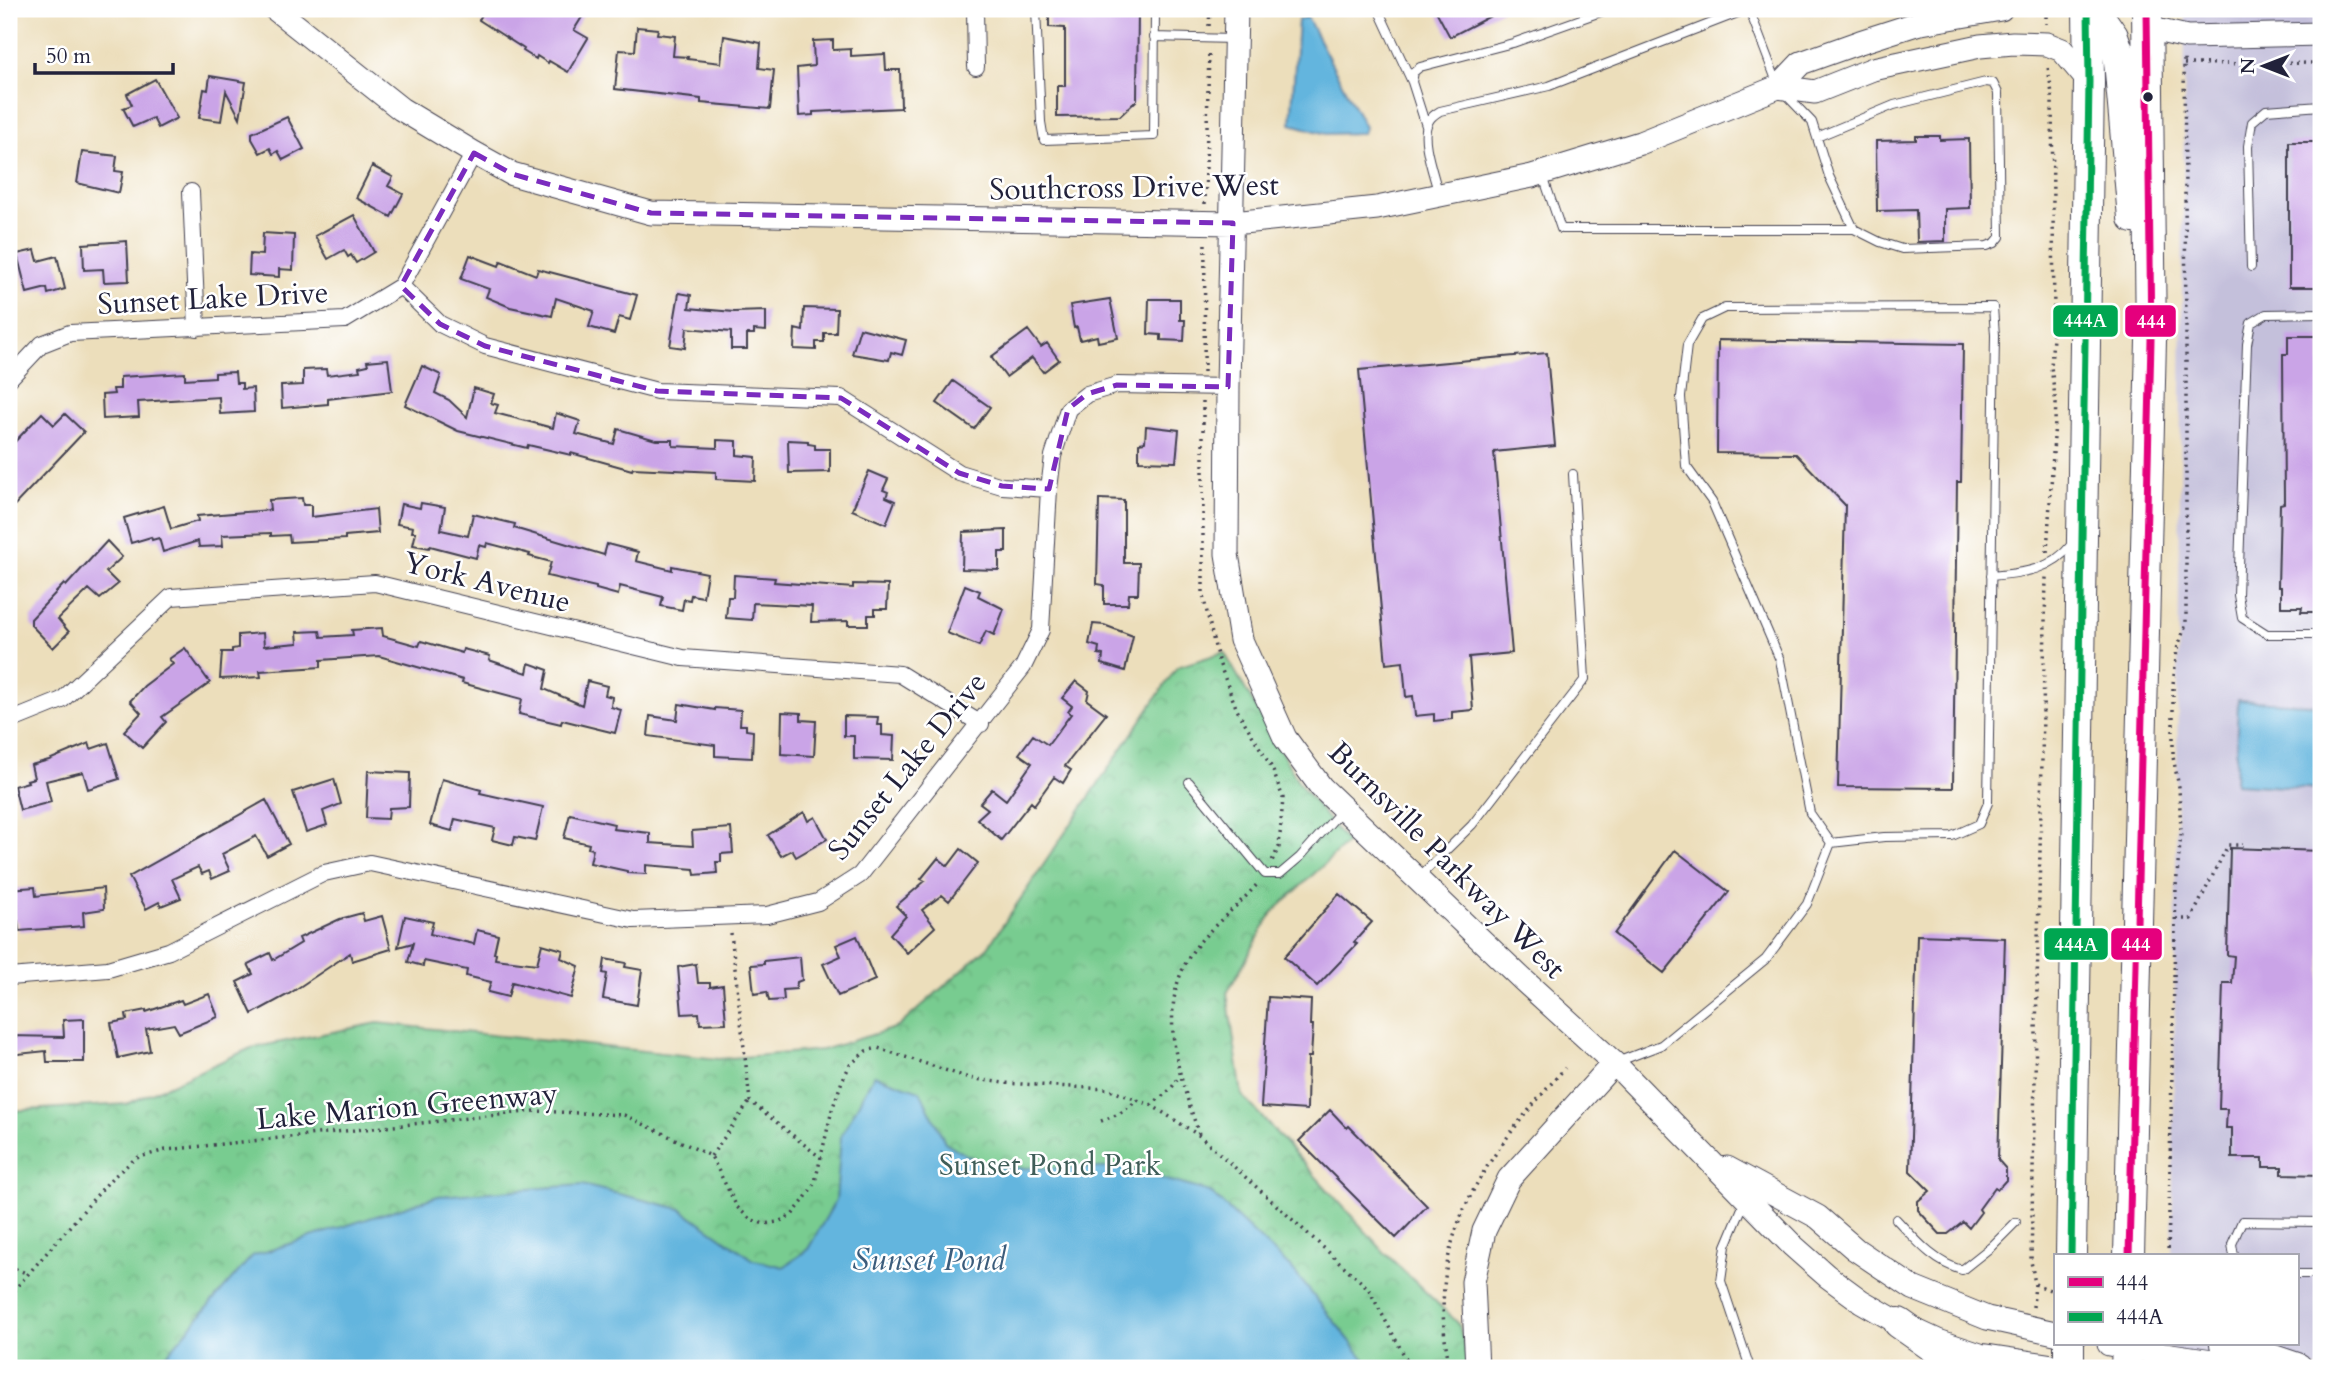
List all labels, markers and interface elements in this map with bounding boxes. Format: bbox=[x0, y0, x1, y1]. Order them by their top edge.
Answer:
scale bar bbox=[35, 32, 173, 76]
north arrow bbox=[2228, 32, 2298, 102]
text: 50 m bbox=[46, 42, 91, 71]
text: N bbox=[2235, 57, 2261, 74]
unlabelled marker bbox=[2141, 90, 2155, 104]
street label: Southcross Drive West bbox=[989, 164, 1280, 211]
street label: Sunset Lake Drive bbox=[97, 272, 330, 325]
line badge: 444A bbox=[2052, 304, 2119, 338]
line badge: 444 bbox=[2124, 304, 2177, 338]
text: 444A bbox=[2063, 308, 2107, 334]
text: 444 bbox=[2136, 309, 2166, 335]
street label: York Avenue bbox=[399, 542, 575, 623]
street label: Sunset Lake Drive bbox=[819, 664, 996, 869]
street label: Burnsville Parkway West bbox=[1319, 733, 1575, 988]
line badge: 444A bbox=[2043, 927, 2109, 961]
line badge: 444 bbox=[2110, 927, 2163, 961]
text: 444A bbox=[2054, 932, 2098, 958]
text: 444 bbox=[2121, 932, 2151, 958]
street label: Lake Marion Greenway bbox=[255, 1073, 560, 1140]
park label: Sunset Pond Park bbox=[939, 1145, 1161, 1186]
water label: Sunset Pond bbox=[852, 1238, 1007, 1282]
legend bbox=[2054, 1254, 2298, 1346]
text: 444 bbox=[2116, 1269, 2149, 1298]
text: 444A bbox=[2116, 1303, 2163, 1332]

